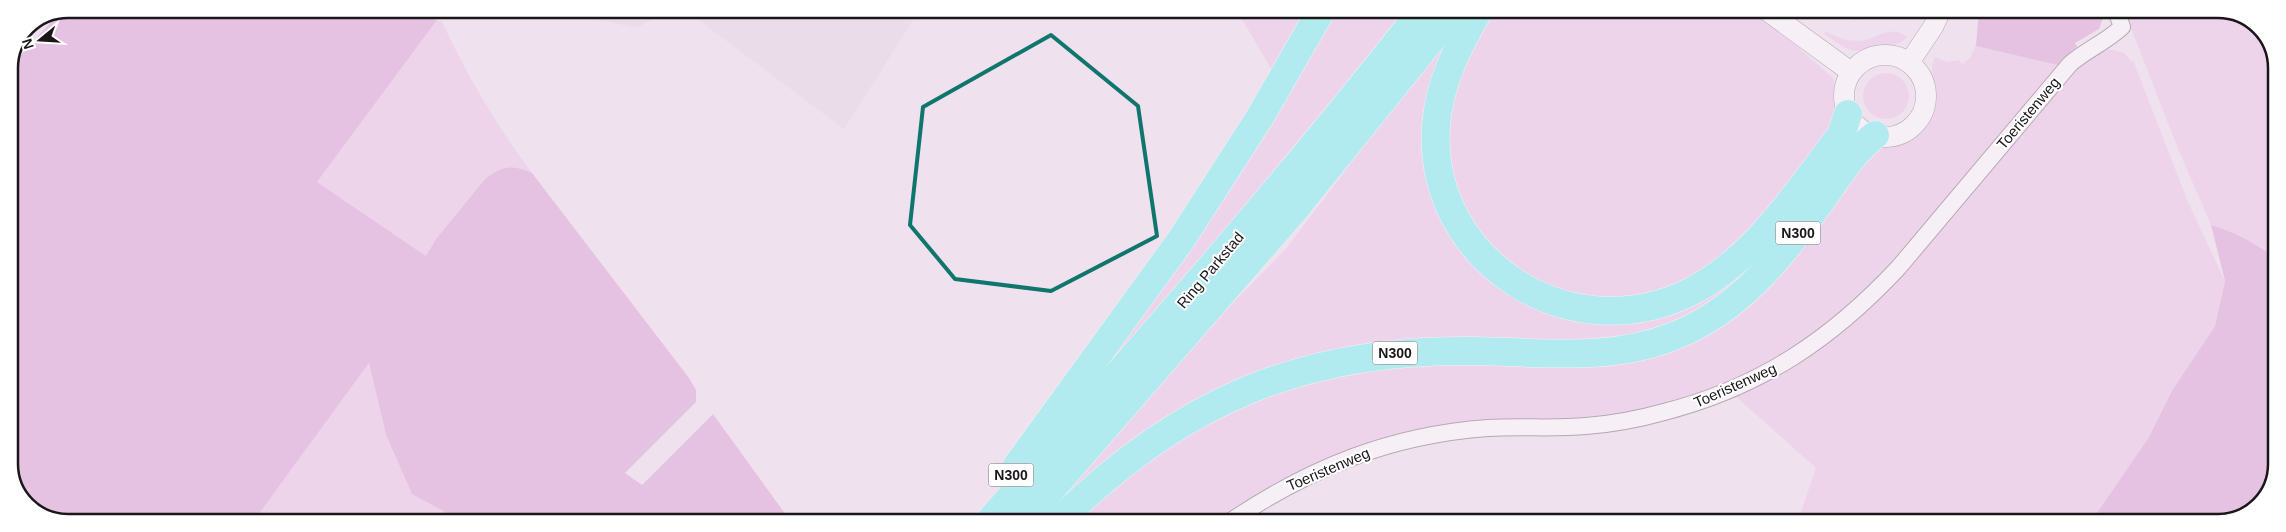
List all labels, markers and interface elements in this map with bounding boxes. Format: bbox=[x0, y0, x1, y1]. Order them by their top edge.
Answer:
north arrow bbox=[15, 15, 65, 65]
text: N bbox=[18, 37, 37, 51]
street label: Toeristenweg bbox=[1993, 74, 2063, 152]
road number: N300 bbox=[1776, 222, 1820, 244]
street label: Ring Parkstad bbox=[1173, 228, 1247, 312]
road number: N300 bbox=[1372, 342, 1418, 364]
street label: Toeristenweg bbox=[1691, 359, 1779, 411]
street label: Toeristenweg bbox=[1284, 444, 1372, 494]
road number: N300 bbox=[988, 464, 1034, 486]

